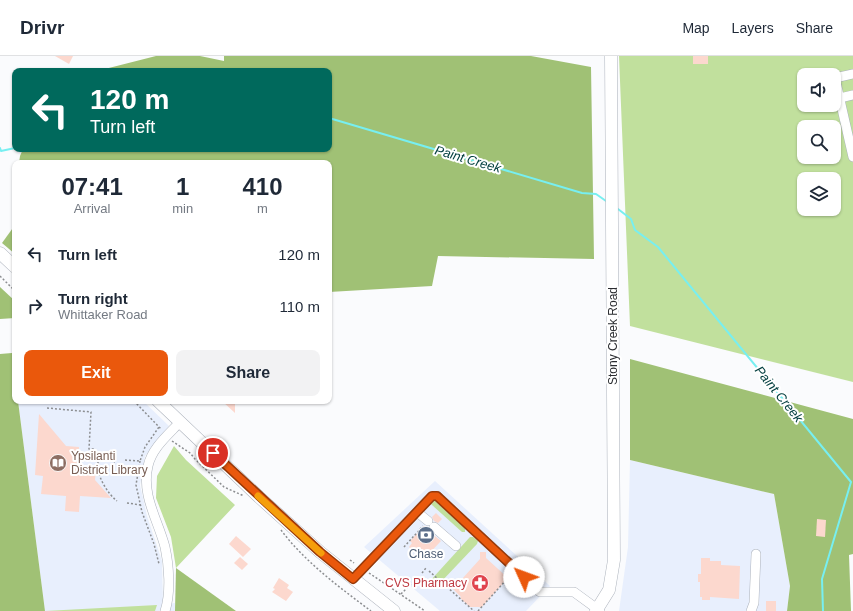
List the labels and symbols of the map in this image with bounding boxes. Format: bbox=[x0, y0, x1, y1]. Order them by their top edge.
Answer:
water label: Paint Creek bbox=[433, 142, 504, 176]
street label: Stony Creek Road bbox=[606, 287, 620, 385]
water label: Paint Creek bbox=[752, 363, 807, 426]
pin bbox=[196, 436, 230, 470]
place label: Ypsilanti District Library bbox=[71, 449, 148, 477]
library icon: Ypsilanti District Library bbox=[48, 453, 68, 473]
bank icon: Chase bbox=[416, 525, 436, 545]
place label: Chase bbox=[409, 547, 444, 561]
position arrow bbox=[503, 556, 545, 598]
pharmacy icon: CVS Pharmacy bbox=[470, 573, 490, 593]
place label: CVS Pharmacy bbox=[385, 576, 467, 590]

